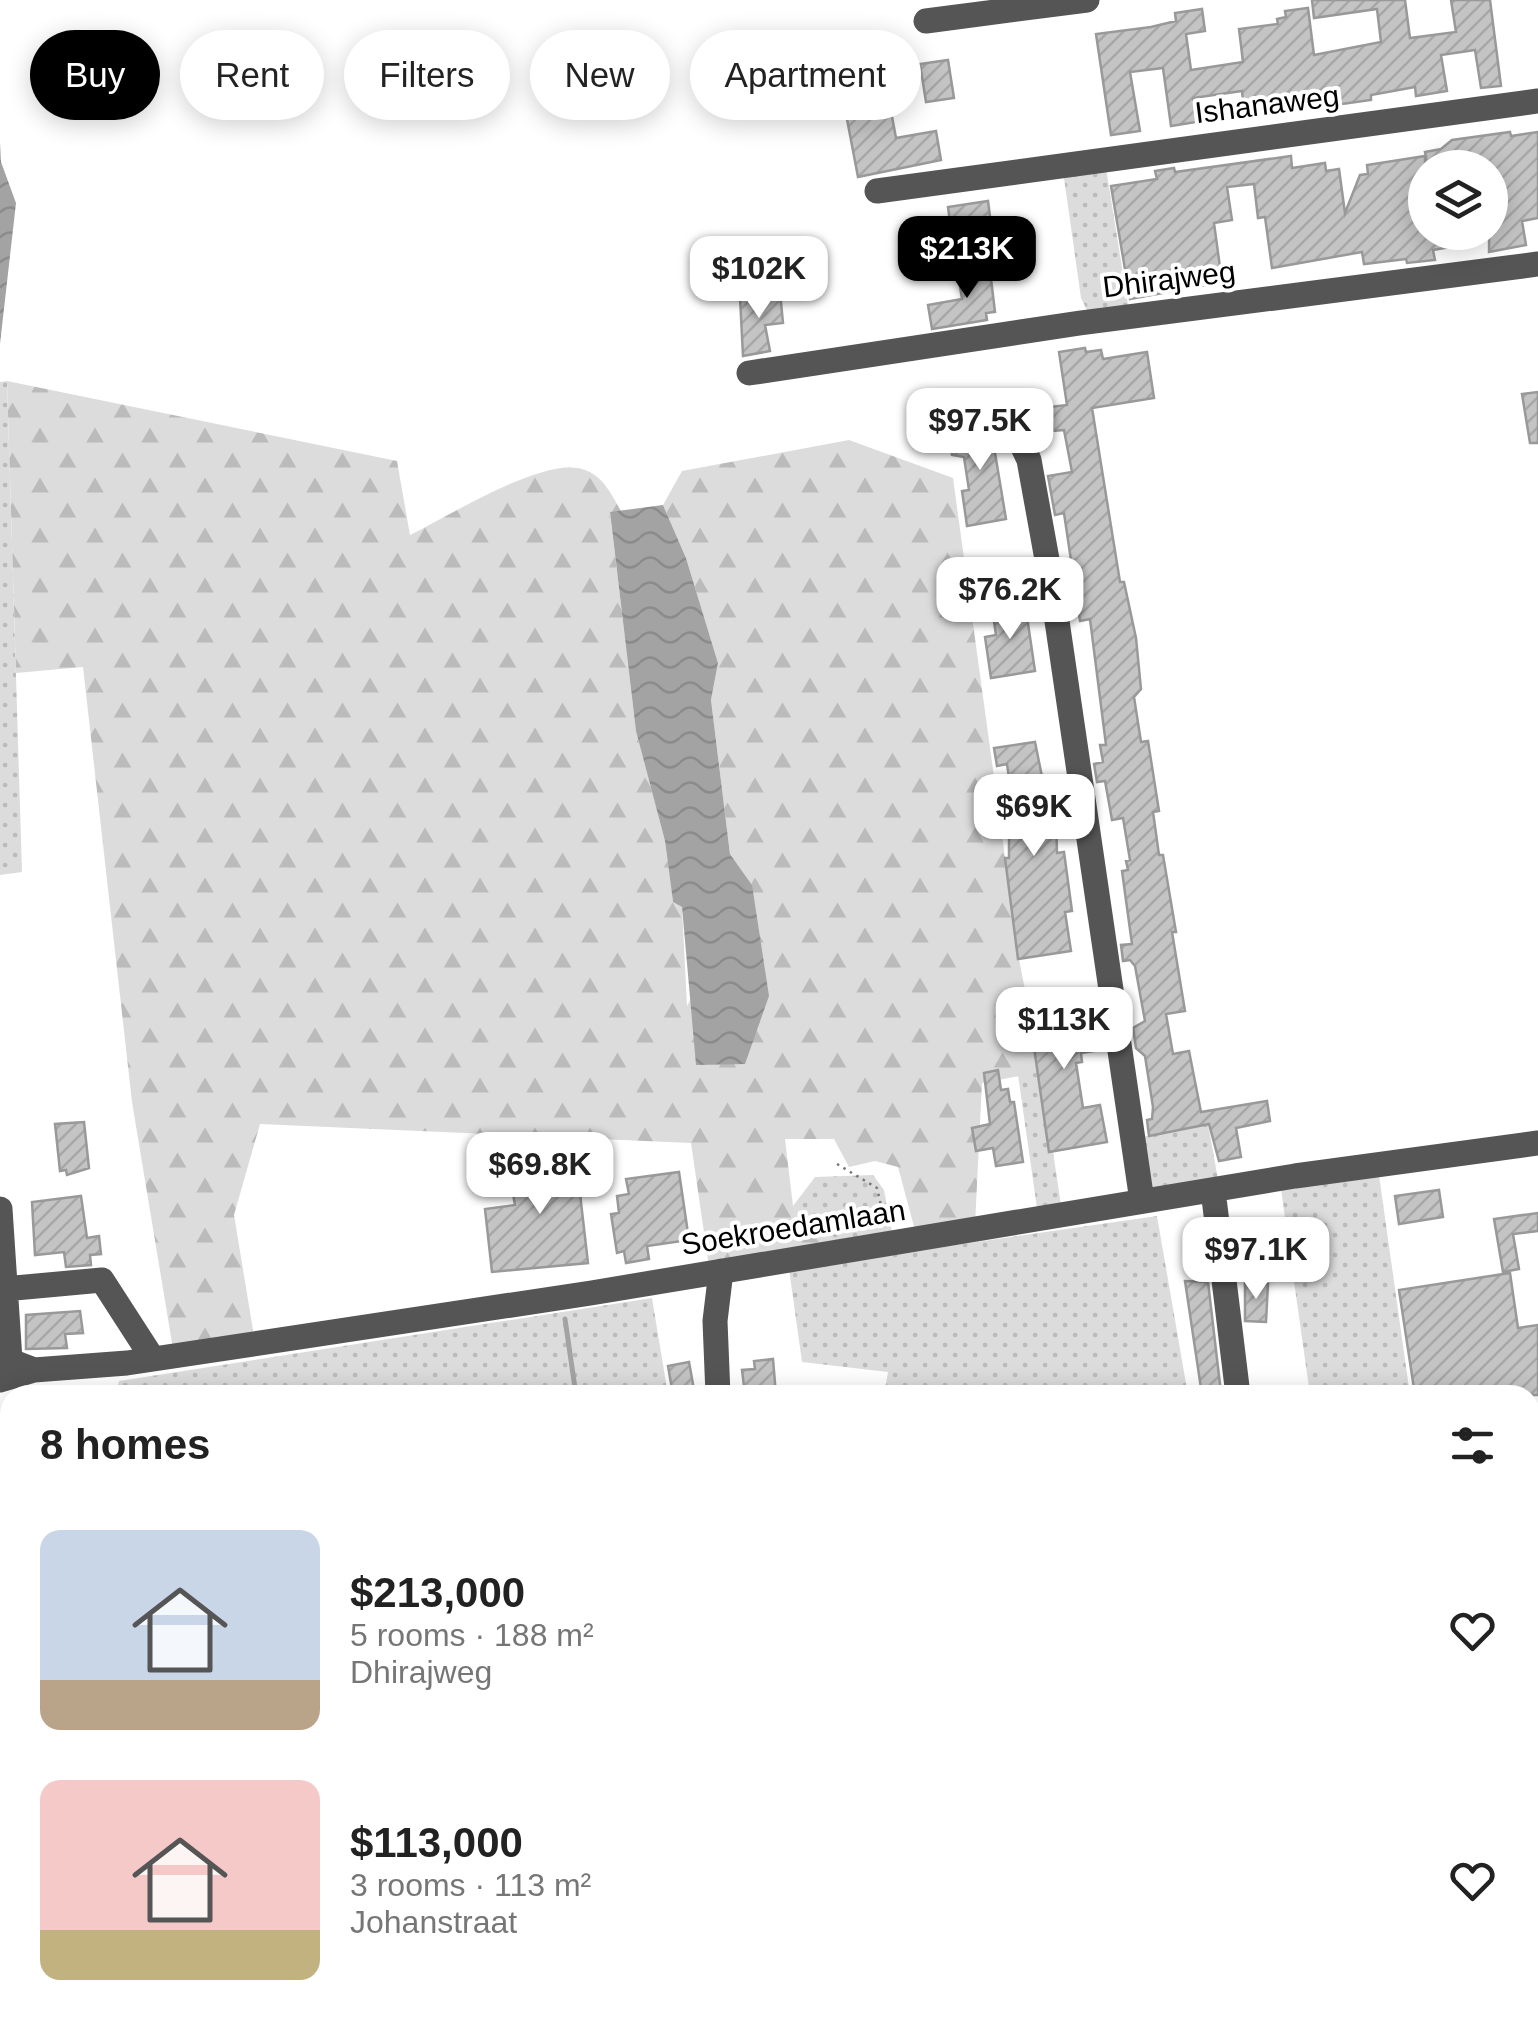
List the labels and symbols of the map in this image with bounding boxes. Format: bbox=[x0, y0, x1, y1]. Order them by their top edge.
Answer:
street label: Ishanaweg bbox=[1193, 79, 1341, 129]
pin: $213K bbox=[897, 216, 1037, 301]
pin: $102K bbox=[689, 236, 829, 321]
street label: Dhirajweg bbox=[1101, 254, 1237, 304]
pin: $97.5K bbox=[899, 388, 1061, 473]
pin: $76.2K bbox=[929, 557, 1091, 642]
pin: $69K bbox=[975, 774, 1093, 859]
pin: $113K bbox=[994, 987, 1134, 1072]
pin: $69.8K bbox=[459, 1132, 621, 1217]
street label: Soekroedamlaan bbox=[678, 1193, 908, 1261]
pin: $97.1K bbox=[1175, 1217, 1337, 1302]

